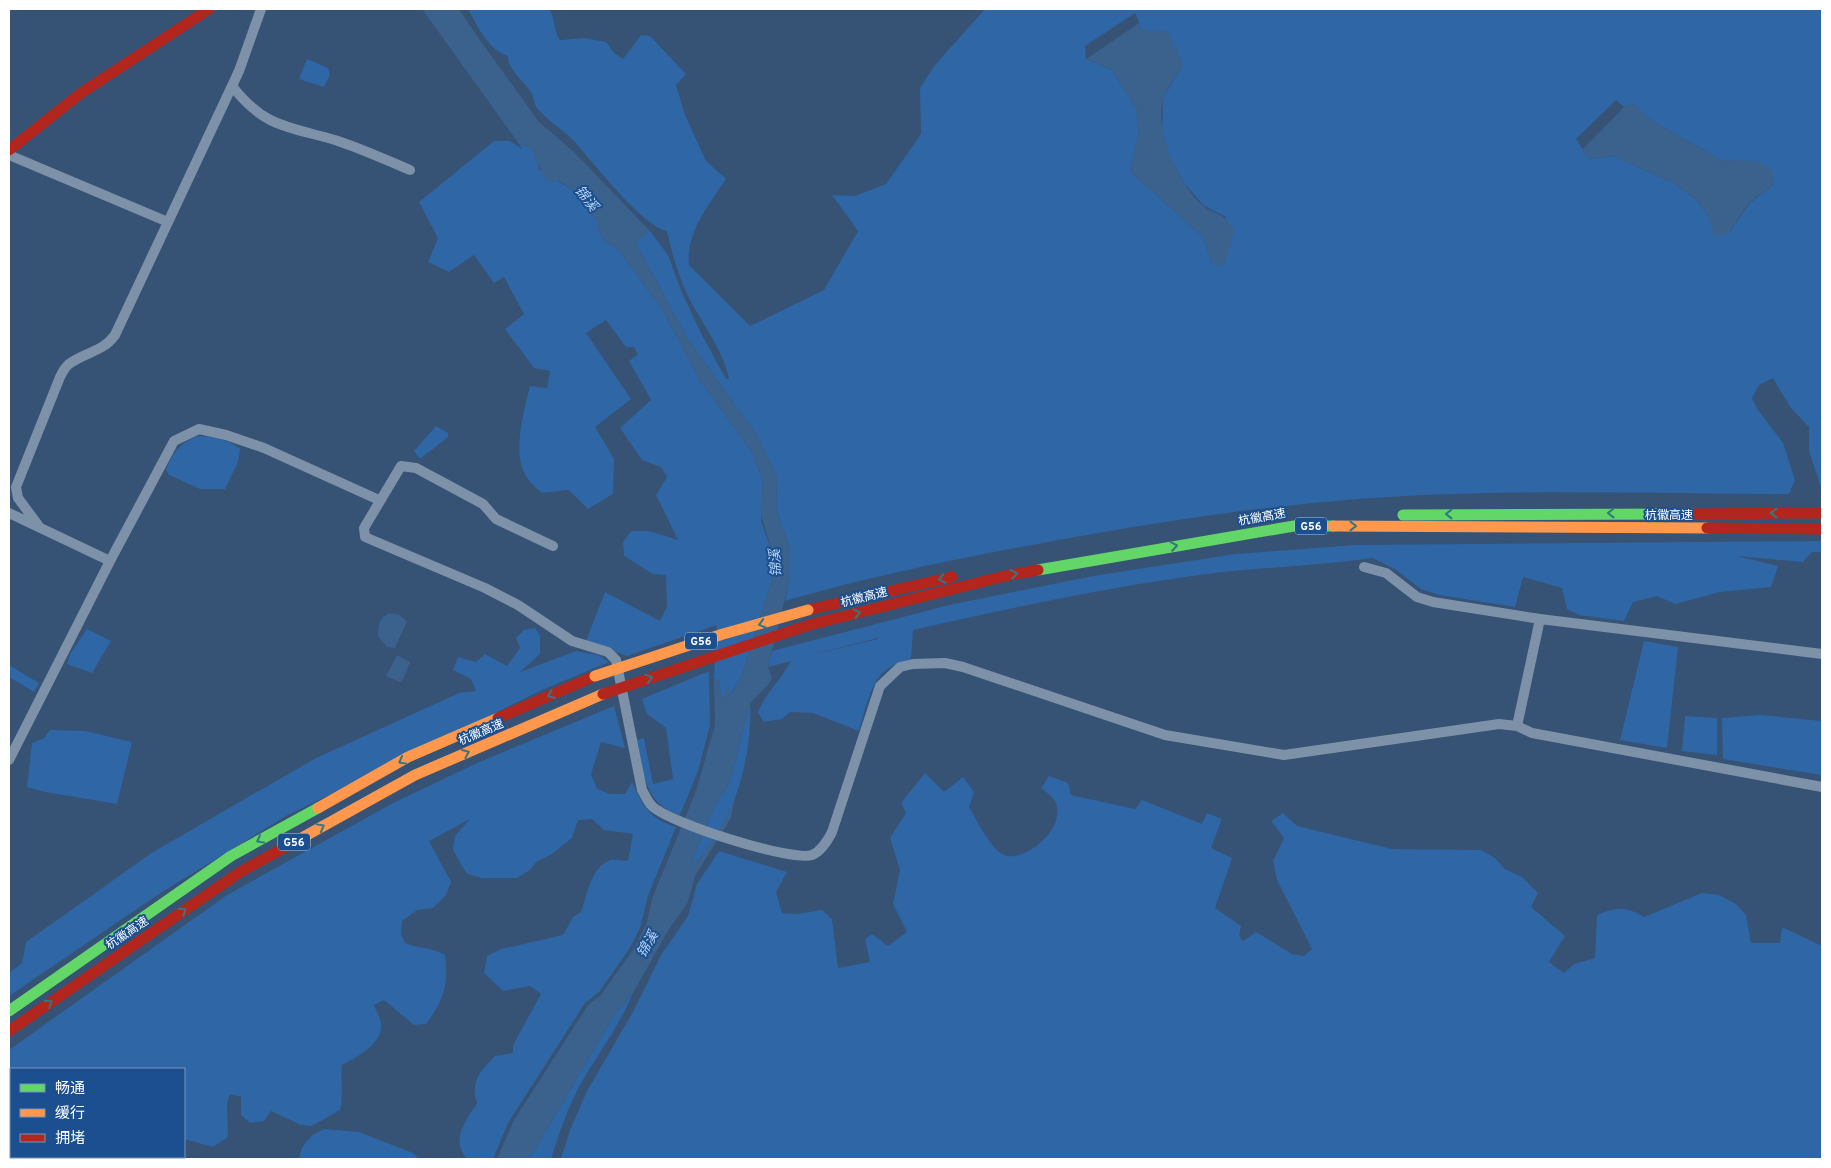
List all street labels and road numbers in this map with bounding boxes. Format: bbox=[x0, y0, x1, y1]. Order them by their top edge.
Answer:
street label: 杭徽高速 bbox=[1237, 506, 1287, 530]
street label: 杭徽高速 bbox=[1645, 508, 1693, 524]
road number: G56 bbox=[1295, 518, 1327, 534]
street label: 杭徽高速 bbox=[839, 584, 889, 612]
road number: G56 bbox=[685, 632, 717, 649]
street label: 杭徽高速 bbox=[456, 716, 507, 750]
road number: G56 bbox=[278, 834, 310, 850]
street label: 杭徽高速 bbox=[103, 914, 152, 954]

